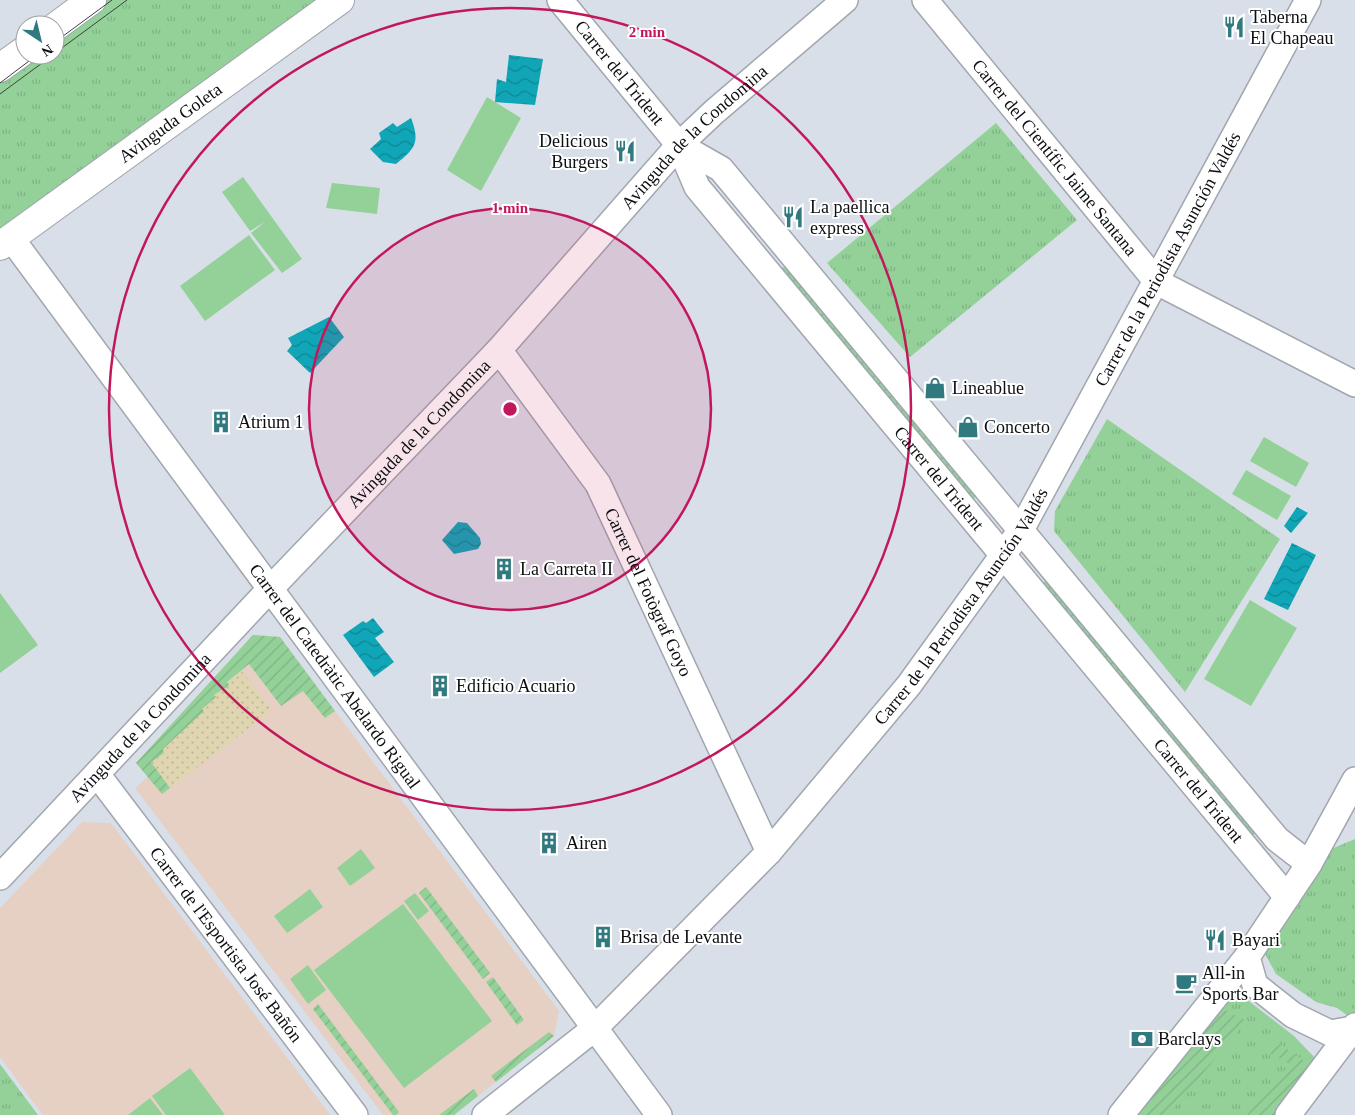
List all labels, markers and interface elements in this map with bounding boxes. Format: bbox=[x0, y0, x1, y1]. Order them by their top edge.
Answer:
place label: Taberna El Chapeau bbox=[1250, 7, 1333, 48]
restaurant icon: Taberna El Chapeau bbox=[1221, 14, 1247, 40]
north arrow bbox=[15, 15, 65, 65]
street label: Carrer del Trident bbox=[571, 16, 668, 129]
text: 2 min bbox=[629, 24, 666, 40]
text: N bbox=[39, 41, 56, 59]
street label: Carrer del Científic Jaime Santana bbox=[968, 55, 1141, 260]
street label: Avinguda de la Condomina bbox=[617, 61, 771, 213]
street label: Avinguda Goleta bbox=[115, 79, 226, 167]
street label: Carrer de la Periodista Asunción Valdés bbox=[1091, 128, 1245, 390]
place label: Delicious Burgers bbox=[539, 131, 608, 172]
restaurant icon: Delicious Burgers bbox=[612, 138, 638, 164]
place label: La paellica express bbox=[810, 197, 889, 238]
text: 1 min bbox=[492, 200, 529, 216]
restaurant icon: La paellica express bbox=[780, 204, 806, 230]
street label: Avinguda de la Condomina bbox=[343, 355, 494, 512]
shop icon: Lineablue bbox=[922, 375, 948, 401]
place label: Lineablue bbox=[952, 378, 1024, 398]
centre of rings bbox=[501, 400, 519, 418]
building icon: Atrium 1 bbox=[208, 409, 234, 435]
place label: Atrium 1 bbox=[238, 412, 304, 432]
shop icon: Concerto bbox=[955, 414, 981, 440]
place label: Concerto bbox=[984, 417, 1050, 437]
street label: Carrer del Trident bbox=[890, 422, 988, 534]
street label: Carrer de la Periodista Asunción Valdés bbox=[870, 485, 1052, 729]
street label: Carrer del Fotògraf Goyo bbox=[601, 505, 696, 680]
building icon: La Carreta II bbox=[491, 556, 517, 582]
place label: La Carreta II bbox=[520, 559, 613, 579]
street label: Carrer del Catedràtic Abelardo Rigual bbox=[245, 560, 424, 793]
street label: Avinguda de la Condomina bbox=[65, 649, 215, 806]
building icon: Edificio Acuario bbox=[427, 673, 453, 699]
place label: Edificio Acuario bbox=[456, 676, 575, 696]
street label: Carrer del Trident bbox=[1150, 734, 1247, 847]
building icon: Airen bbox=[536, 830, 562, 856]
place label: Airen bbox=[566, 833, 607, 853]
street label: Carrer de l'Esportista José Bañón bbox=[146, 843, 306, 1046]
building icon: Brisa de Levante bbox=[590, 924, 616, 950]
place label: Brisa de Levante bbox=[620, 927, 742, 947]
restaurant icon: Bayari bbox=[1202, 927, 1228, 953]
place label: Bayari bbox=[1232, 930, 1280, 950]
place label: All-in Sports Bar bbox=[1202, 963, 1279, 1004]
cafe icon: All-in Sports Bar bbox=[1173, 970, 1199, 996]
bank icon: Barclays bbox=[1129, 1026, 1155, 1052]
place label: Barclays bbox=[1158, 1029, 1221, 1049]

